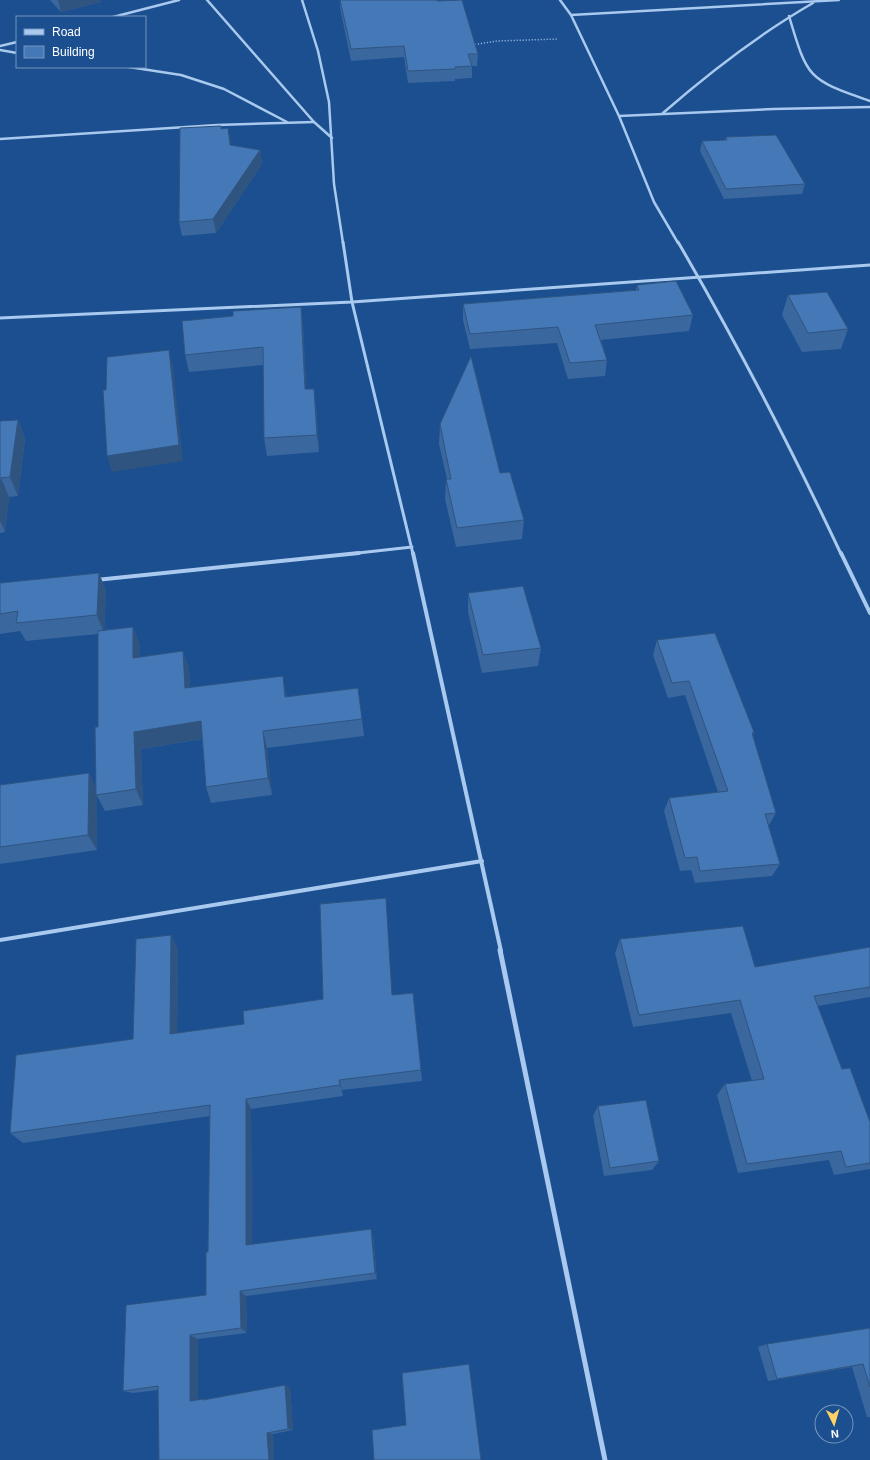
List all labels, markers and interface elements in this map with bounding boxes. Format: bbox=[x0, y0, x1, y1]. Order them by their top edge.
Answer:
legend bbox=[16, 16, 146, 68]
text: Road bbox=[52, 25, 81, 39]
text: Building bbox=[52, 45, 95, 59]
north arrow bbox=[814, 1404, 854, 1444]
text: N bbox=[830, 1428, 839, 1440]

